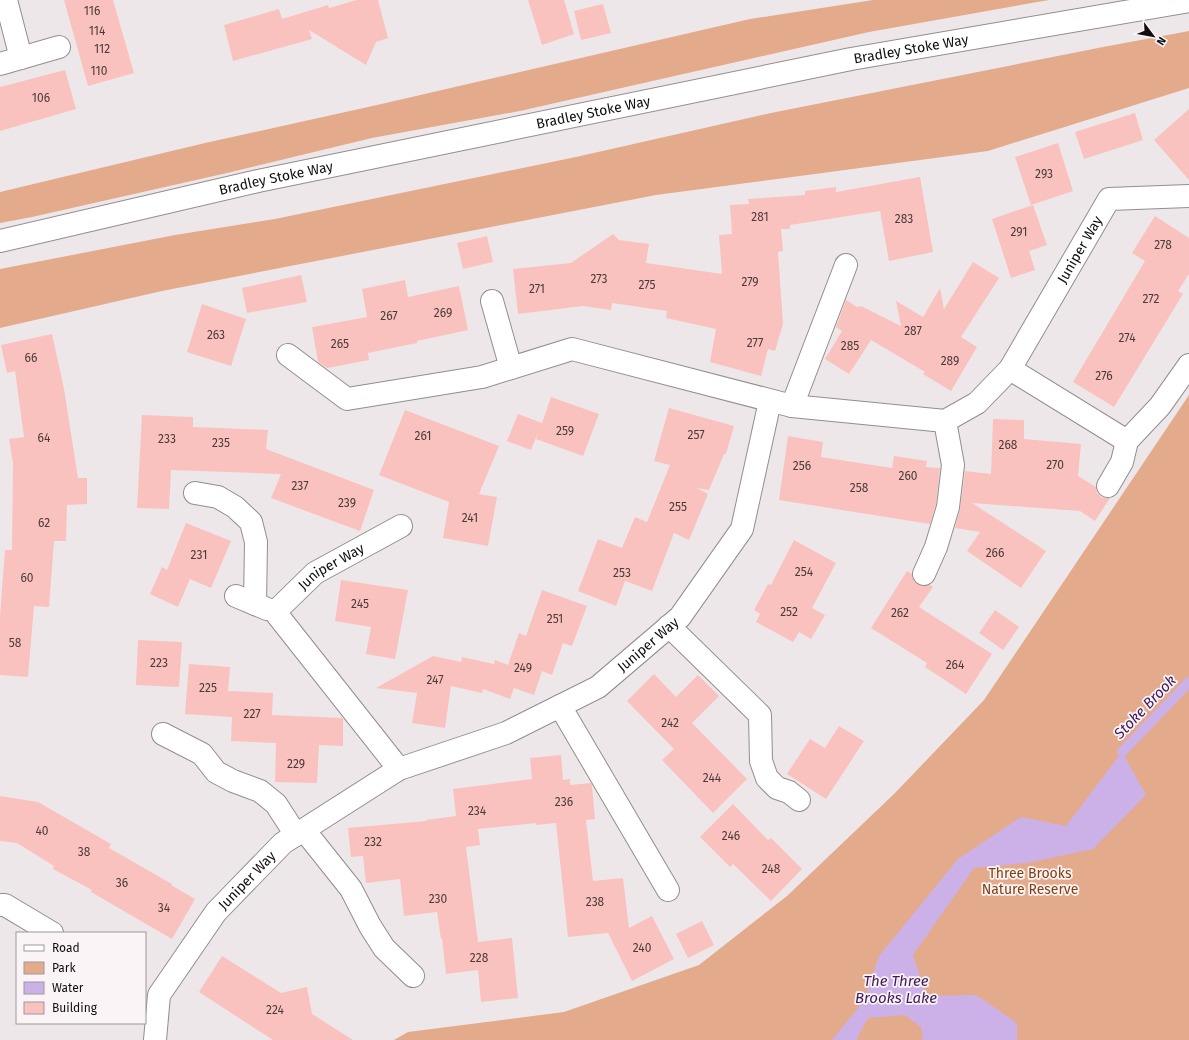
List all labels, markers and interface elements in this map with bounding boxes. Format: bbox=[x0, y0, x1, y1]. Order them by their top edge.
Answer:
house number: 116 bbox=[84, 4, 100, 18]
north arrow bbox=[1133, 16, 1173, 56]
house number: 114 bbox=[89, 24, 106, 38]
street label: Bradley Stoke Way bbox=[852, 31, 970, 67]
text: N bbox=[1154, 34, 1169, 48]
house number: 112 bbox=[94, 42, 110, 56]
house number: 110 bbox=[91, 64, 108, 78]
house number: 106 bbox=[32, 91, 50, 105]
street label: Bradley Stoke Way bbox=[535, 92, 652, 133]
street label: Bradley Stoke Way bbox=[217, 158, 335, 199]
house number: 293 bbox=[1035, 167, 1053, 181]
house number: 281 bbox=[751, 210, 769, 224]
house number: 283 bbox=[895, 212, 913, 226]
street label: Juniper Way bbox=[1054, 213, 1106, 287]
house number: 291 bbox=[1010, 225, 1028, 239]
house number: 278 bbox=[1154, 238, 1172, 252]
house number: 273 bbox=[590, 272, 608, 286]
house number: 279 bbox=[741, 275, 759, 289]
house number: 275 bbox=[639, 278, 655, 292]
house number: 271 bbox=[529, 282, 545, 296]
house number: 272 bbox=[1143, 292, 1160, 306]
house number: 269 bbox=[434, 306, 452, 320]
house number: 267 bbox=[380, 309, 398, 323]
house number: 287 bbox=[904, 324, 922, 338]
house number: 263 bbox=[207, 328, 225, 342]
house number: 274 bbox=[1118, 331, 1136, 345]
house number: 277 bbox=[747, 336, 763, 350]
house number: 265 bbox=[331, 337, 349, 351]
house number: 285 bbox=[841, 339, 859, 353]
house number: 66 bbox=[25, 351, 37, 365]
house number: 289 bbox=[941, 354, 959, 368]
house number: 276 bbox=[1095, 369, 1113, 383]
house number: 259 bbox=[556, 424, 574, 438]
house number: 257 bbox=[688, 428, 705, 442]
house number: 261 bbox=[415, 429, 431, 443]
house number: 64 bbox=[38, 431, 51, 445]
house number: 233 bbox=[158, 432, 176, 446]
house number: 235 bbox=[212, 436, 230, 450]
house number: 268 bbox=[999, 438, 1018, 452]
house number: 270 bbox=[1046, 458, 1064, 472]
house number: 256 bbox=[793, 459, 811, 473]
house number: 260 bbox=[898, 469, 918, 483]
house number: 237 bbox=[291, 479, 309, 493]
house number: 258 bbox=[850, 481, 869, 495]
house number: 239 bbox=[338, 496, 356, 510]
house number: 255 bbox=[669, 500, 687, 514]
house number: 241 bbox=[462, 511, 478, 525]
house number: 62 bbox=[38, 516, 50, 530]
street label: Juniper Way bbox=[295, 540, 367, 594]
house number: 266 bbox=[986, 546, 1004, 560]
house number: 231 bbox=[191, 548, 207, 562]
house number: 254 bbox=[795, 565, 814, 579]
house number: 253 bbox=[613, 566, 631, 580]
house number: 60 bbox=[20, 571, 34, 585]
house number: 245 bbox=[351, 597, 369, 611]
house number: 252 bbox=[780, 605, 798, 619]
house number: 262 bbox=[891, 606, 909, 620]
house number: 251 bbox=[547, 612, 563, 626]
street label: Juniper Way bbox=[614, 614, 682, 676]
house number: 58 bbox=[9, 636, 22, 650]
house number: 223 bbox=[150, 656, 168, 670]
house number: 264 bbox=[946, 658, 965, 672]
house number: 249 bbox=[514, 661, 532, 675]
water label: Stoke Brook bbox=[1110, 671, 1180, 743]
house number: 247 bbox=[426, 673, 444, 687]
house number: 225 bbox=[199, 681, 217, 695]
house number: 227 bbox=[243, 707, 261, 721]
house number: 242 bbox=[661, 716, 679, 730]
house number: 229 bbox=[287, 757, 305, 771]
house number: 244 bbox=[703, 771, 722, 785]
house number: 236 bbox=[555, 795, 573, 809]
house number: 234 bbox=[468, 804, 487, 818]
house number: 40 bbox=[35, 824, 49, 838]
house number: 246 bbox=[722, 829, 740, 843]
house number: 232 bbox=[364, 835, 382, 849]
house number: 38 bbox=[78, 845, 91, 859]
street label: Juniper Way bbox=[215, 848, 279, 914]
house number: 248 bbox=[762, 862, 781, 876]
park label: Three Brooks Nature Reserve bbox=[982, 865, 1078, 898]
house number: 36 bbox=[116, 876, 128, 890]
house number: 230 bbox=[429, 892, 448, 906]
house number: 238 bbox=[586, 895, 605, 909]
house number: 34 bbox=[158, 901, 171, 915]
legend bbox=[16, 932, 146, 1024]
text: Road bbox=[52, 941, 80, 955]
house number: 240 bbox=[633, 941, 652, 955]
house number: 228 bbox=[470, 951, 489, 965]
text: Park bbox=[52, 961, 76, 975]
water label: The Three Brooks Lake bbox=[855, 972, 937, 1007]
text: Water bbox=[52, 981, 84, 995]
text: Building bbox=[52, 1001, 98, 1015]
house number: 224 bbox=[266, 1003, 285, 1017]

